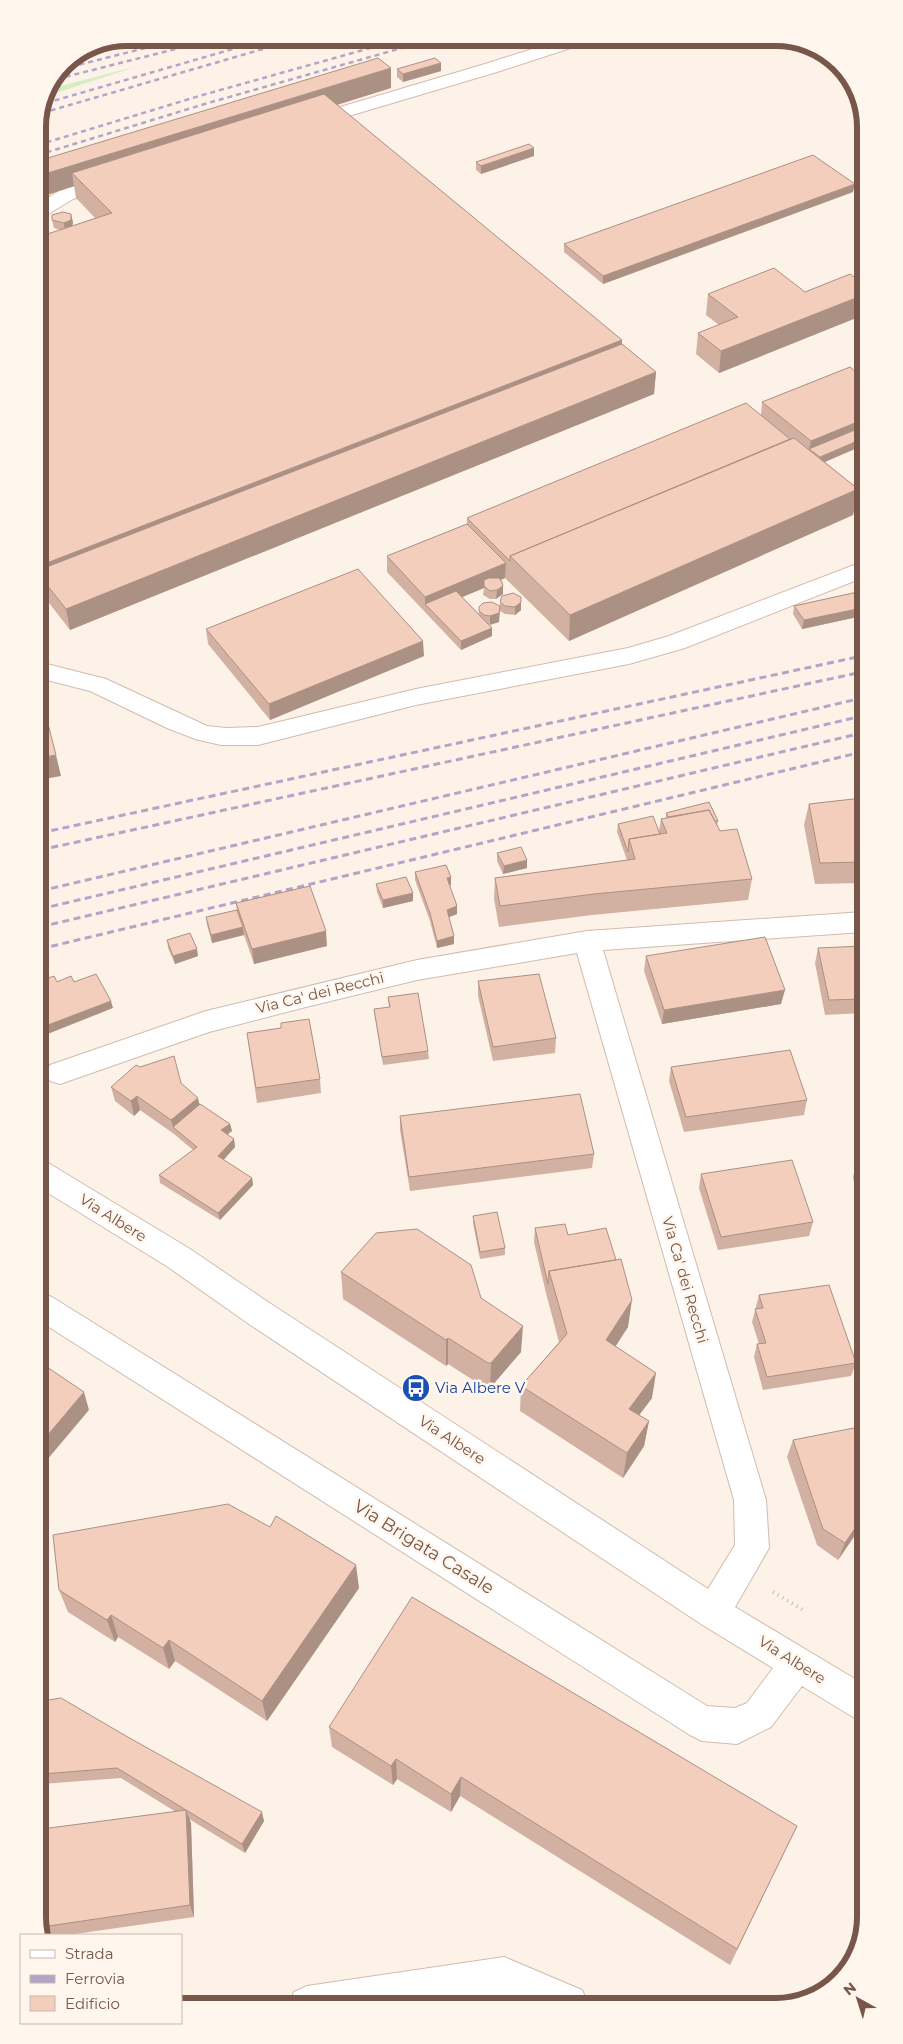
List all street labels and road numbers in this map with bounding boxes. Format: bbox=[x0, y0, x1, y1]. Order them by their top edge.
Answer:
street label: Via Ca' dei Recchi bbox=[254, 967, 386, 1018]
street label: Via Albere bbox=[76, 1189, 150, 1246]
street label: Via Ca' dei Recchi bbox=[658, 1214, 713, 1346]
street label: Via Albere bbox=[415, 1411, 489, 1468]
street label: Via Brigata Casale bbox=[350, 1495, 498, 1599]
street label: Via Albere bbox=[755, 1631, 829, 1688]

